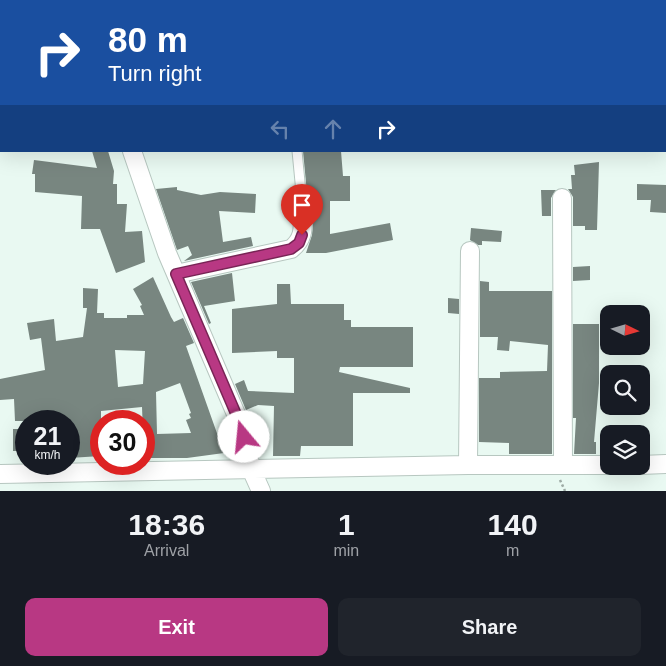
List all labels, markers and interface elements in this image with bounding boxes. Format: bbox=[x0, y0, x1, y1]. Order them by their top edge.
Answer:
icon: right bbox=[25, 20, 90, 85]
text: 80 m bbox=[108, 20, 188, 59]
text: Turn right bbox=[108, 61, 201, 86]
icon: left bbox=[266, 115, 294, 143]
icon: ahead bbox=[319, 115, 347, 143]
icon: right bbox=[372, 115, 400, 143]
pin bbox=[281, 184, 323, 235]
icon: arrive bbox=[288, 191, 316, 219]
north arrow bbox=[600, 305, 650, 355]
map controls bbox=[600, 305, 650, 475]
button: search bbox=[600, 365, 650, 415]
speed limit sign: 30 bbox=[90, 410, 155, 475]
position arrow bbox=[217, 410, 269, 462]
text: 21 bbox=[34, 422, 61, 450]
button: layers bbox=[600, 425, 650, 475]
text: km/h bbox=[34, 448, 61, 462]
text: 18:36 bbox=[128, 508, 205, 541]
text: 1 bbox=[338, 508, 355, 541]
text: 140 bbox=[488, 508, 538, 541]
text: Arrival bbox=[144, 542, 189, 559]
text: min bbox=[333, 542, 359, 559]
text: m bbox=[506, 542, 519, 559]
button: Exit bbox=[25, 598, 328, 656]
button: Share bbox=[338, 598, 641, 656]

